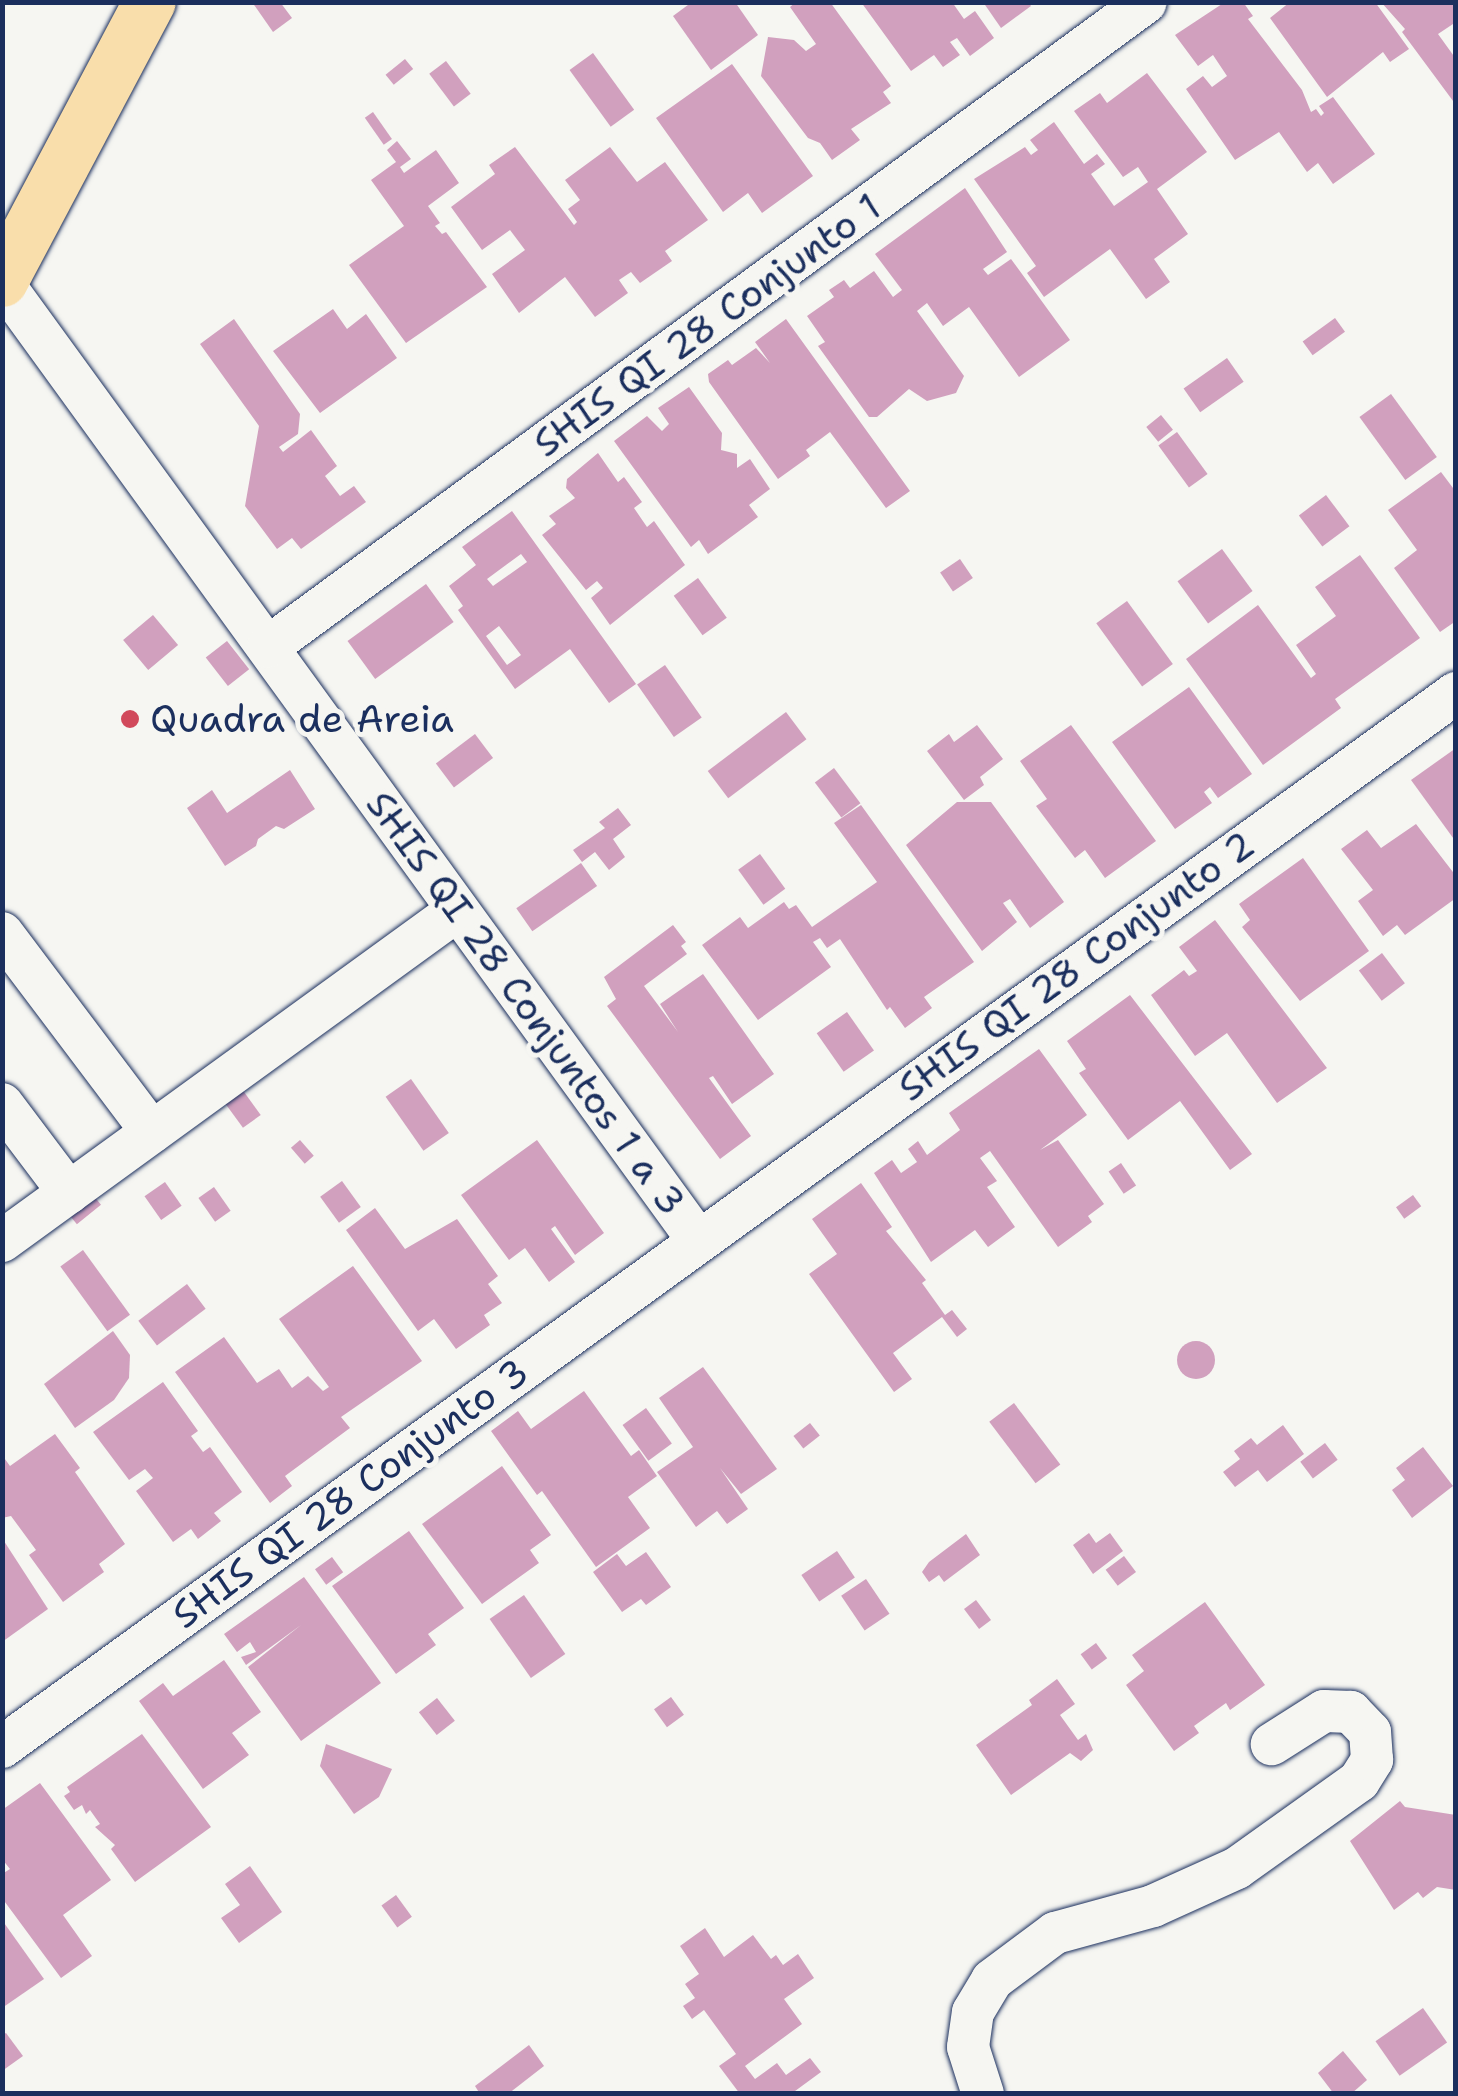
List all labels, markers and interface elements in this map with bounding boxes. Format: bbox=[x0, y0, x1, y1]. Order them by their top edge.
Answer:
street label: SHIS QI 28 Conjunto 1 bbox=[524, 184, 890, 466]
place label: Quadra de Areia bbox=[150, 696, 454, 742]
marker: Quadra de Areia bbox=[119, 708, 141, 730]
street label: SHIS QI 28 Conjuntos 1 a 3 bbox=[357, 782, 695, 1224]
street label: SHIS QI 28 Conjunto 2 bbox=[889, 822, 1263, 1110]
street label: SHIS QI 28 Conjunto 3 bbox=[163, 1349, 537, 1637]

